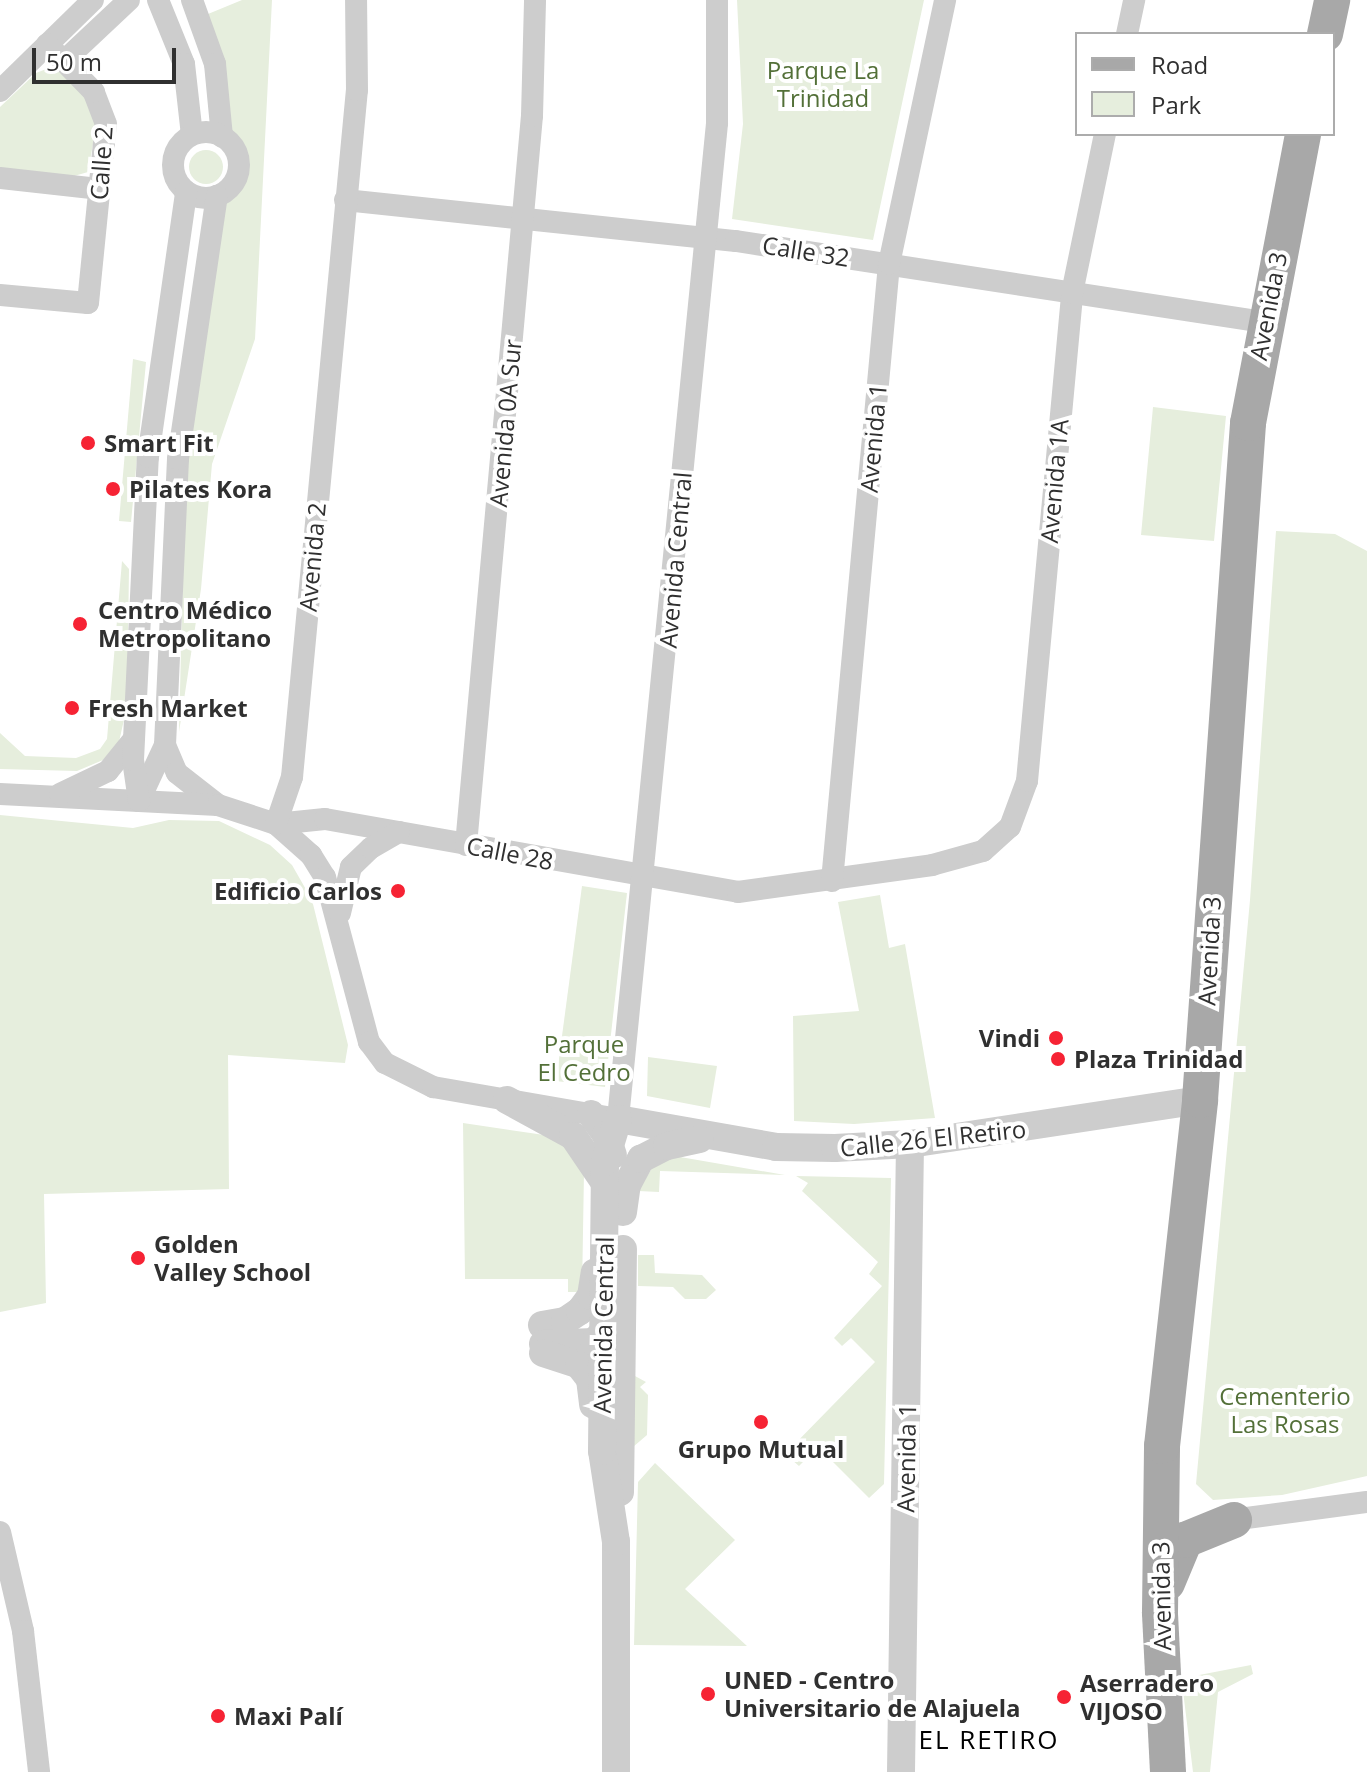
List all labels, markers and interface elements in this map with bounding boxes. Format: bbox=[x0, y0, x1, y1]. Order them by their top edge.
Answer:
scale bar bbox=[36, 32, 180, 82]
legend bbox=[1075, 32, 1335, 136]
text: 50 m bbox=[46, 45, 102, 78]
text: Road bbox=[1151, 48, 1208, 81]
park label: Parque La Trinidad bbox=[767, 56, 879, 112]
text: Park bbox=[1151, 88, 1201, 121]
street label: Calle 2 bbox=[84, 125, 118, 201]
street label: Calle 32 bbox=[760, 230, 852, 272]
street label: Avenida 3 bbox=[1243, 250, 1293, 362]
street label: Avenida 0A Sur bbox=[483, 338, 527, 508]
street label: Avenida 1 bbox=[854, 382, 892, 494]
street label: Avenida 1A bbox=[1034, 418, 1074, 544]
place label: Smart Fit bbox=[104, 429, 214, 457]
marker: Smart Fit bbox=[79, 434, 97, 452]
street label: Avenida Central bbox=[653, 471, 697, 649]
place label: Pilates Kora bbox=[129, 475, 272, 503]
marker: Pilates Kora bbox=[104, 480, 122, 498]
street label: Avenida 2 bbox=[293, 501, 331, 613]
place label: Centro Médico Metropolitano bbox=[98, 596, 272, 652]
marker: Centro Médico Metropolitano bbox=[69, 613, 91, 635]
place label: Fresh Market bbox=[88, 694, 248, 722]
marker: Fresh Market bbox=[63, 699, 81, 717]
street label: Calle 28 bbox=[464, 830, 556, 876]
place label: Edificio Carlos bbox=[214, 877, 382, 905]
marker: Edificio Carlos bbox=[389, 882, 407, 900]
street label: Avenida 3 bbox=[1192, 896, 1226, 1006]
place label: Vindi bbox=[979, 1024, 1040, 1052]
marker: Vindi bbox=[1047, 1029, 1065, 1047]
park label: Parque El Cedro bbox=[537, 1030, 631, 1086]
place label: Plaza Trinidad bbox=[1074, 1045, 1243, 1073]
marker: Plaza Trinidad bbox=[1049, 1050, 1067, 1068]
street label: Calle 26 El Retiro bbox=[839, 1114, 1027, 1162]
place label: Golden Valley School bbox=[154, 1230, 311, 1286]
street label: Avenida Central bbox=[587, 1236, 619, 1414]
marker: Golden Valley School bbox=[129, 1249, 147, 1267]
park label: Cementerio Las Rosas bbox=[1219, 1382, 1351, 1438]
street label: Avenida 1 bbox=[891, 1403, 921, 1513]
marker: Grupo Mutual bbox=[752, 1413, 770, 1431]
place label: Grupo Mutual bbox=[678, 1435, 844, 1463]
street label: Avenida 3 bbox=[1146, 1541, 1176, 1651]
place label: UNED - Centro Universitario de Alajuela bbox=[724, 1666, 1021, 1722]
place label: Aserradero VIJOSO bbox=[1080, 1669, 1214, 1725]
marker: UNED - Centro Universitario de Alajuela bbox=[699, 1685, 717, 1703]
marker: Aserradero VIJOSO bbox=[1055, 1688, 1073, 1706]
place label: Maxi Palí bbox=[234, 1702, 343, 1730]
marker: Maxi Palí bbox=[209, 1707, 227, 1725]
district label: EL RETIRO bbox=[918, 1724, 1060, 1756]

